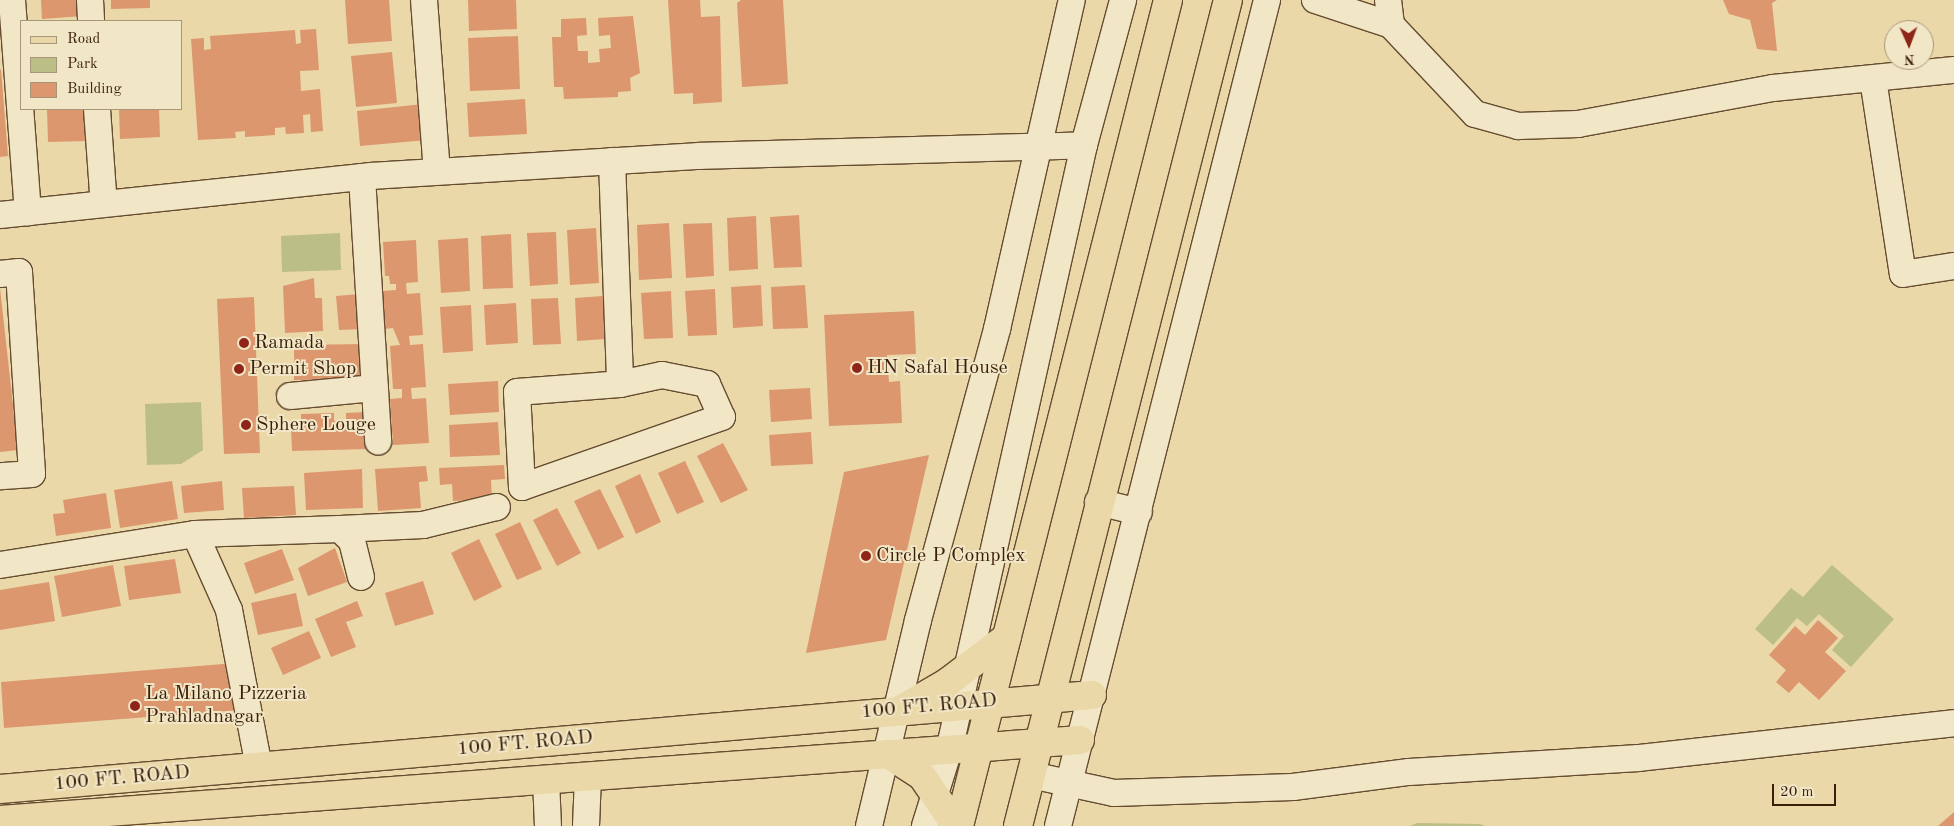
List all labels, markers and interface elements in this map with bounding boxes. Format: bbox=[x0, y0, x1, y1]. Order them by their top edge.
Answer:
legend bbox=[20, 20, 182, 110]
north arrow bbox=[1884, 20, 1934, 70]
text: Road bbox=[67, 32, 100, 47]
text: N bbox=[1904, 52, 1915, 66]
text: Park bbox=[67, 57, 98, 72]
text: Building bbox=[67, 82, 122, 97]
place label: Ramada bbox=[254, 331, 324, 355]
marker: Ramada bbox=[238, 337, 250, 349]
place label: HN Safal House bbox=[867, 356, 1008, 380]
place label: Permit Shop bbox=[249, 357, 356, 381]
marker: HN Safal House bbox=[851, 362, 863, 374]
marker: Permit Shop bbox=[233, 363, 245, 375]
place label: Sphere Louge bbox=[256, 413, 376, 437]
marker: Sphere Louge bbox=[240, 419, 252, 431]
place label: Circle P Complex bbox=[876, 544, 1026, 568]
marker: Circle P Complex bbox=[860, 550, 872, 562]
place label: La Milano Pizzeria Prahladnagar bbox=[145, 682, 307, 729]
street label: 100 FT. ROAD bbox=[860, 689, 998, 725]
marker: La Milano Pizzeria Prahladnagar bbox=[129, 700, 141, 712]
street label: 100 FT. ROAD bbox=[456, 726, 594, 762]
street label: 100 FT. ROAD bbox=[53, 761, 191, 797]
scale bar bbox=[1774, 774, 1838, 806]
text: 20 m bbox=[1780, 785, 1814, 800]

